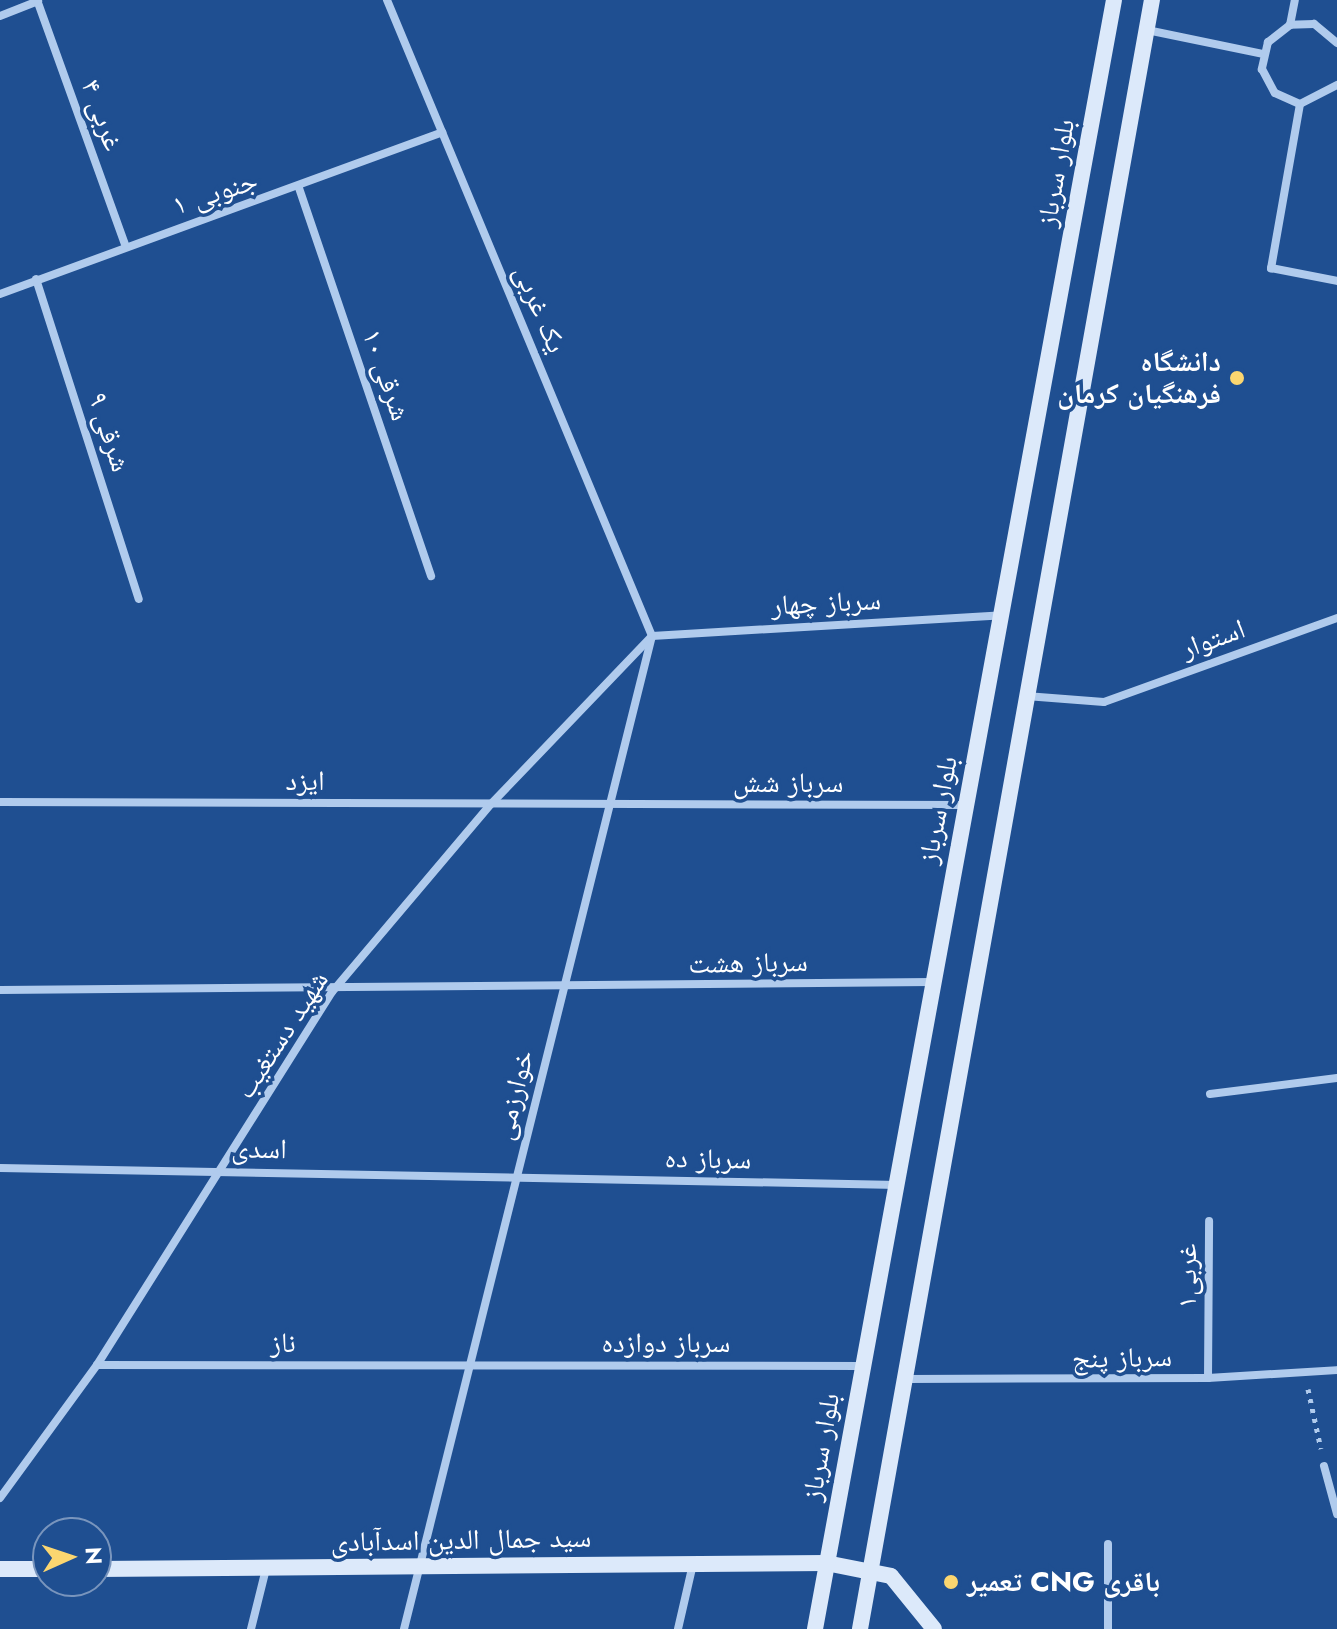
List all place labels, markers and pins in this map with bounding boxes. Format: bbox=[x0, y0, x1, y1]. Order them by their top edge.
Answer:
place label: دانشگاه فرهنگیان کرمان bbox=[1057, 345, 1221, 411]
marker: دانشگاه فرهنگیان کرمان bbox=[1228, 369, 1246, 387]
place label: تعمیر CNG باقری bbox=[967, 1565, 1160, 1599]
marker: تعمیر CNG باقری bbox=[942, 1573, 960, 1591]

